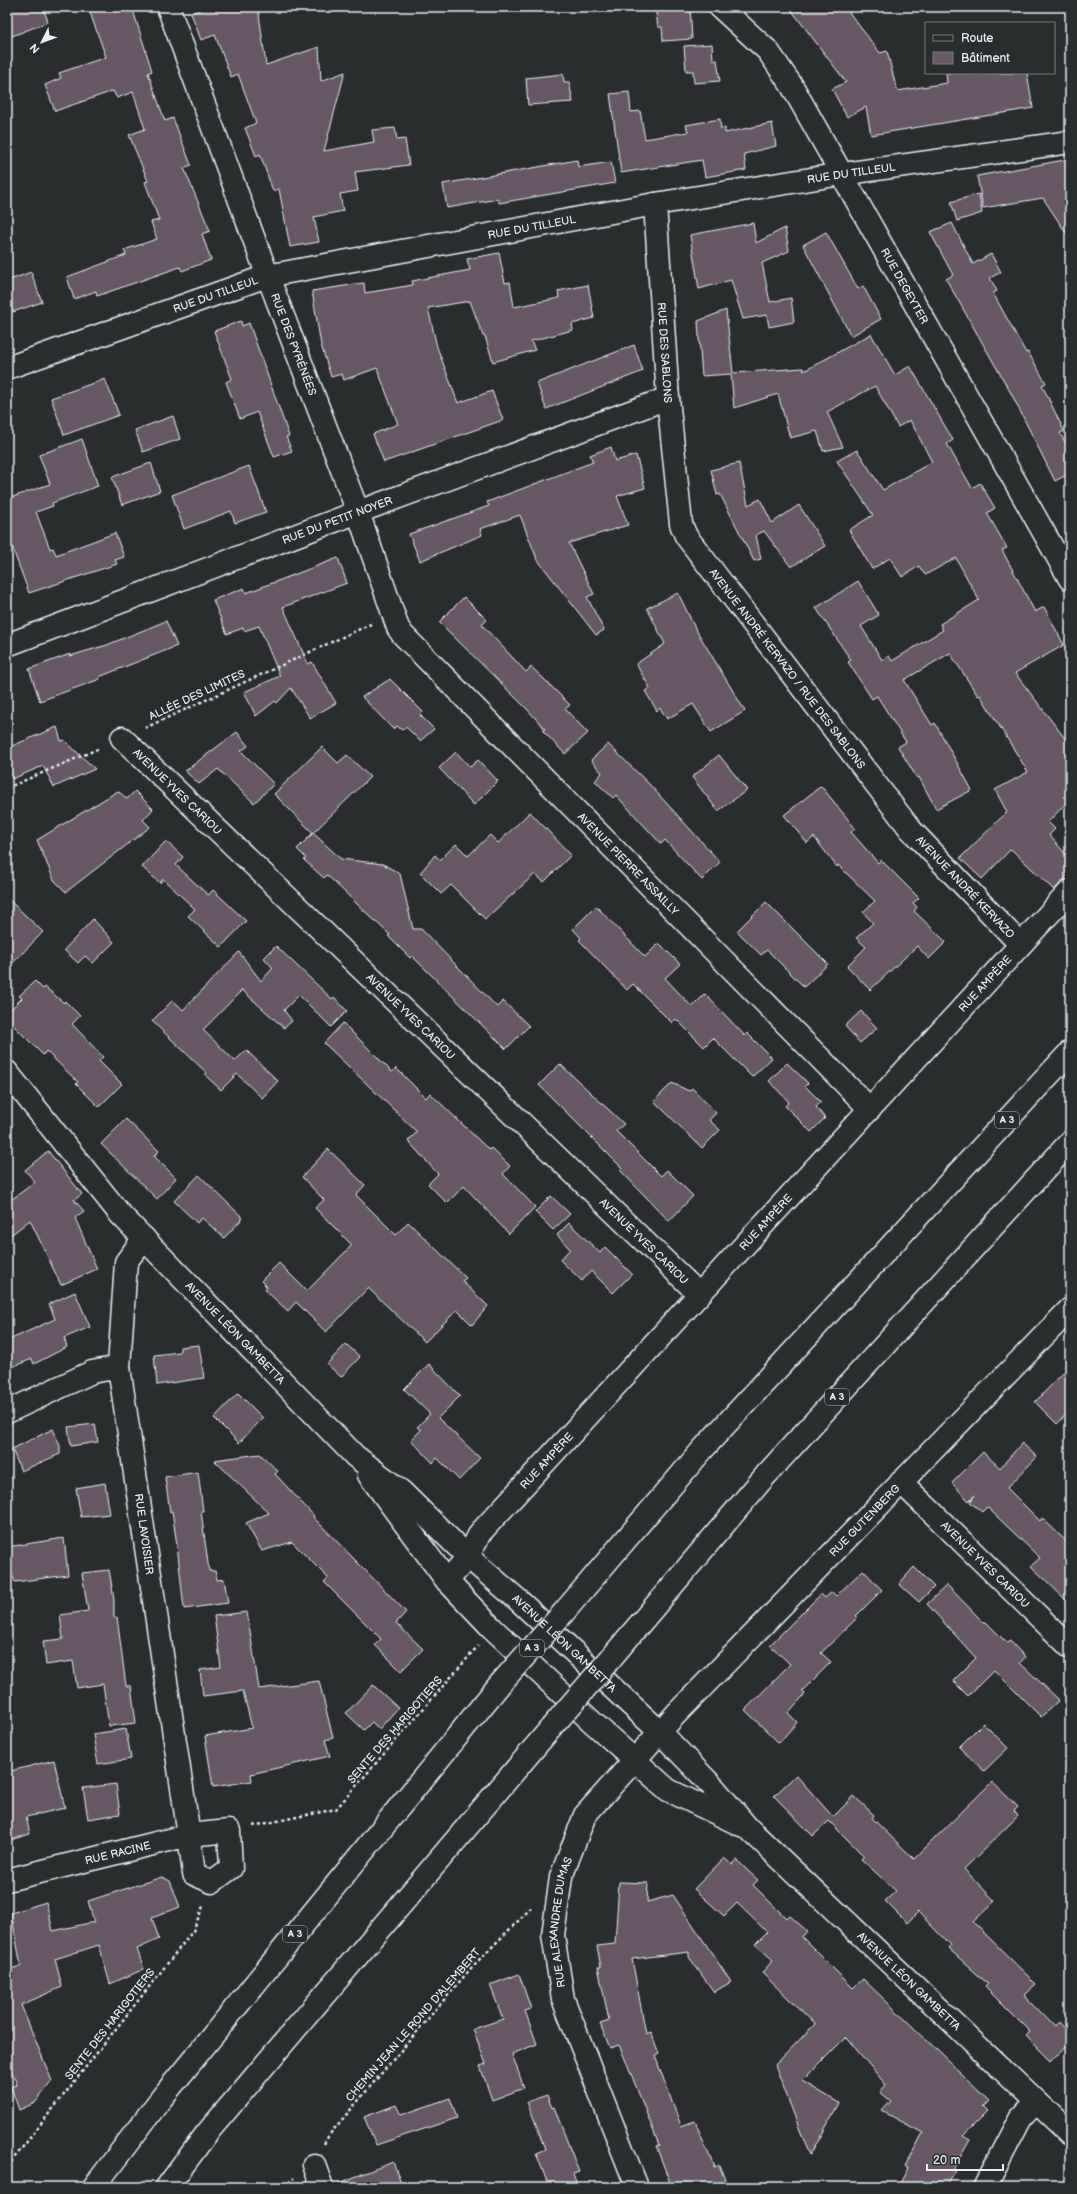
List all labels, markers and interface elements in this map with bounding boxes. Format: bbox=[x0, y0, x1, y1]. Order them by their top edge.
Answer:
north arrow bbox=[22, 22, 62, 62]
legend bbox=[925, 22, 1055, 74]
text: Route bbox=[961, 31, 993, 46]
text: N bbox=[27, 41, 43, 56]
text: Bâtiment bbox=[961, 51, 1010, 66]
street label: RUE DU TILLEUL bbox=[806, 160, 897, 186]
street label: RUE DU TILLEUL bbox=[487, 212, 577, 241]
street label: RUE DEGEYTER bbox=[878, 246, 931, 326]
street label: RUE DU TILLEUL bbox=[171, 273, 260, 315]
street label: RUE DES PYRÉNÉES bbox=[268, 291, 319, 398]
street label: RUE DES SABLONS bbox=[655, 302, 675, 404]
street label: RUE DU PETIT NOYER bbox=[280, 493, 394, 547]
street label: AVENUE ANDRÉ KERVAZO / RUE DES SABLONS bbox=[707, 566, 868, 772]
street label: ALLÉE DES LIMITES bbox=[146, 666, 247, 723]
street label: AVENUE YVES CARIOU bbox=[130, 746, 224, 837]
street label: AVENUE PIERRE ASSAILLY bbox=[575, 810, 682, 918]
street label: AVENUE ANDRÉ KERVAZO bbox=[913, 833, 1017, 941]
street label: RUE AMPÈRE bbox=[956, 953, 1014, 1014]
street label: AVENUE YVES CARIOU bbox=[364, 971, 458, 1062]
road number: A 3 bbox=[995, 1112, 1019, 1128]
street label: RUE AMPÈRE bbox=[737, 1191, 795, 1253]
street label: AVENUE YVES CARIOU bbox=[597, 1195, 691, 1287]
street label: AVENUE LÉON GAMBETTA bbox=[183, 1279, 288, 1387]
road number: A 3 bbox=[825, 1389, 849, 1405]
street label: RUE AMPÈRE bbox=[517, 1430, 576, 1492]
street label: RUE GUTENBERG bbox=[826, 1482, 902, 1559]
street label: RUE LAVOISIER bbox=[132, 1493, 156, 1575]
street label: AVENUE YVES CARIOU bbox=[939, 1519, 1032, 1610]
street label: AVENUE LÉON GAMBETTA bbox=[510, 1592, 619, 1695]
road number: A 3 bbox=[520, 1640, 544, 1656]
street label: SENTE DES HARIGOTIERS bbox=[345, 1674, 445, 1786]
street label: RUE RACINE bbox=[84, 1838, 152, 1867]
street label: RUE ALEXANDRE DUMAS bbox=[546, 1855, 575, 1989]
road number: A 3 bbox=[283, 1926, 307, 1942]
street label: AVENUE LÉON GAMBETTA bbox=[855, 1929, 964, 2033]
street label: CHEMIN JEAN LE ROND D'ALEMBERT bbox=[343, 1945, 483, 2104]
street label: SENTE DES HARIGOTIERS bbox=[62, 1965, 158, 2082]
scale bar bbox=[927, 2146, 1003, 2172]
text: 20 m bbox=[933, 2153, 960, 2168]

